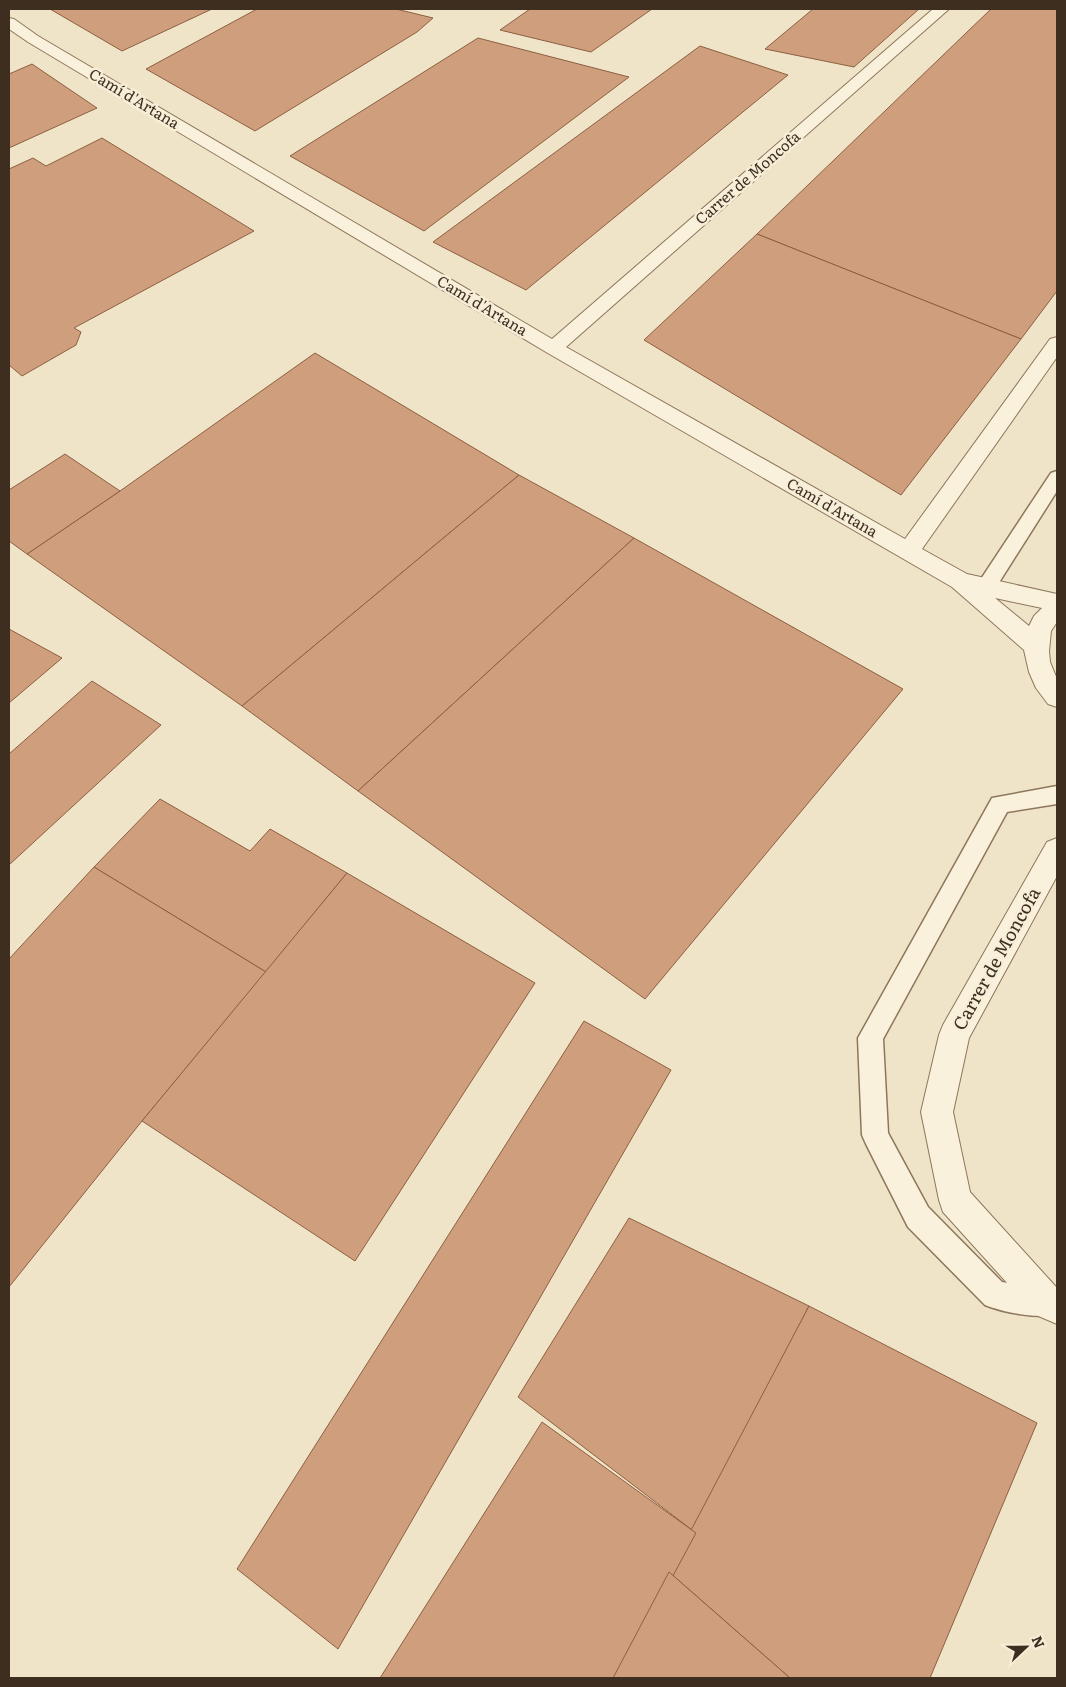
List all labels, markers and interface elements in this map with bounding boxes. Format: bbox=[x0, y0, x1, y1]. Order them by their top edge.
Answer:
street label: Camí d'Artana bbox=[85, 62, 185, 134]
street label: Carrer de Moncofa bbox=[689, 124, 805, 229]
street label: Camí d'Artana bbox=[433, 269, 533, 341]
street label: Camí d'Artana bbox=[783, 471, 883, 543]
street label: Carrer de Moncofa bbox=[945, 882, 1046, 1035]
north arrow bbox=[1001, 1622, 1051, 1672]
text: N bbox=[1028, 1633, 1051, 1651]

